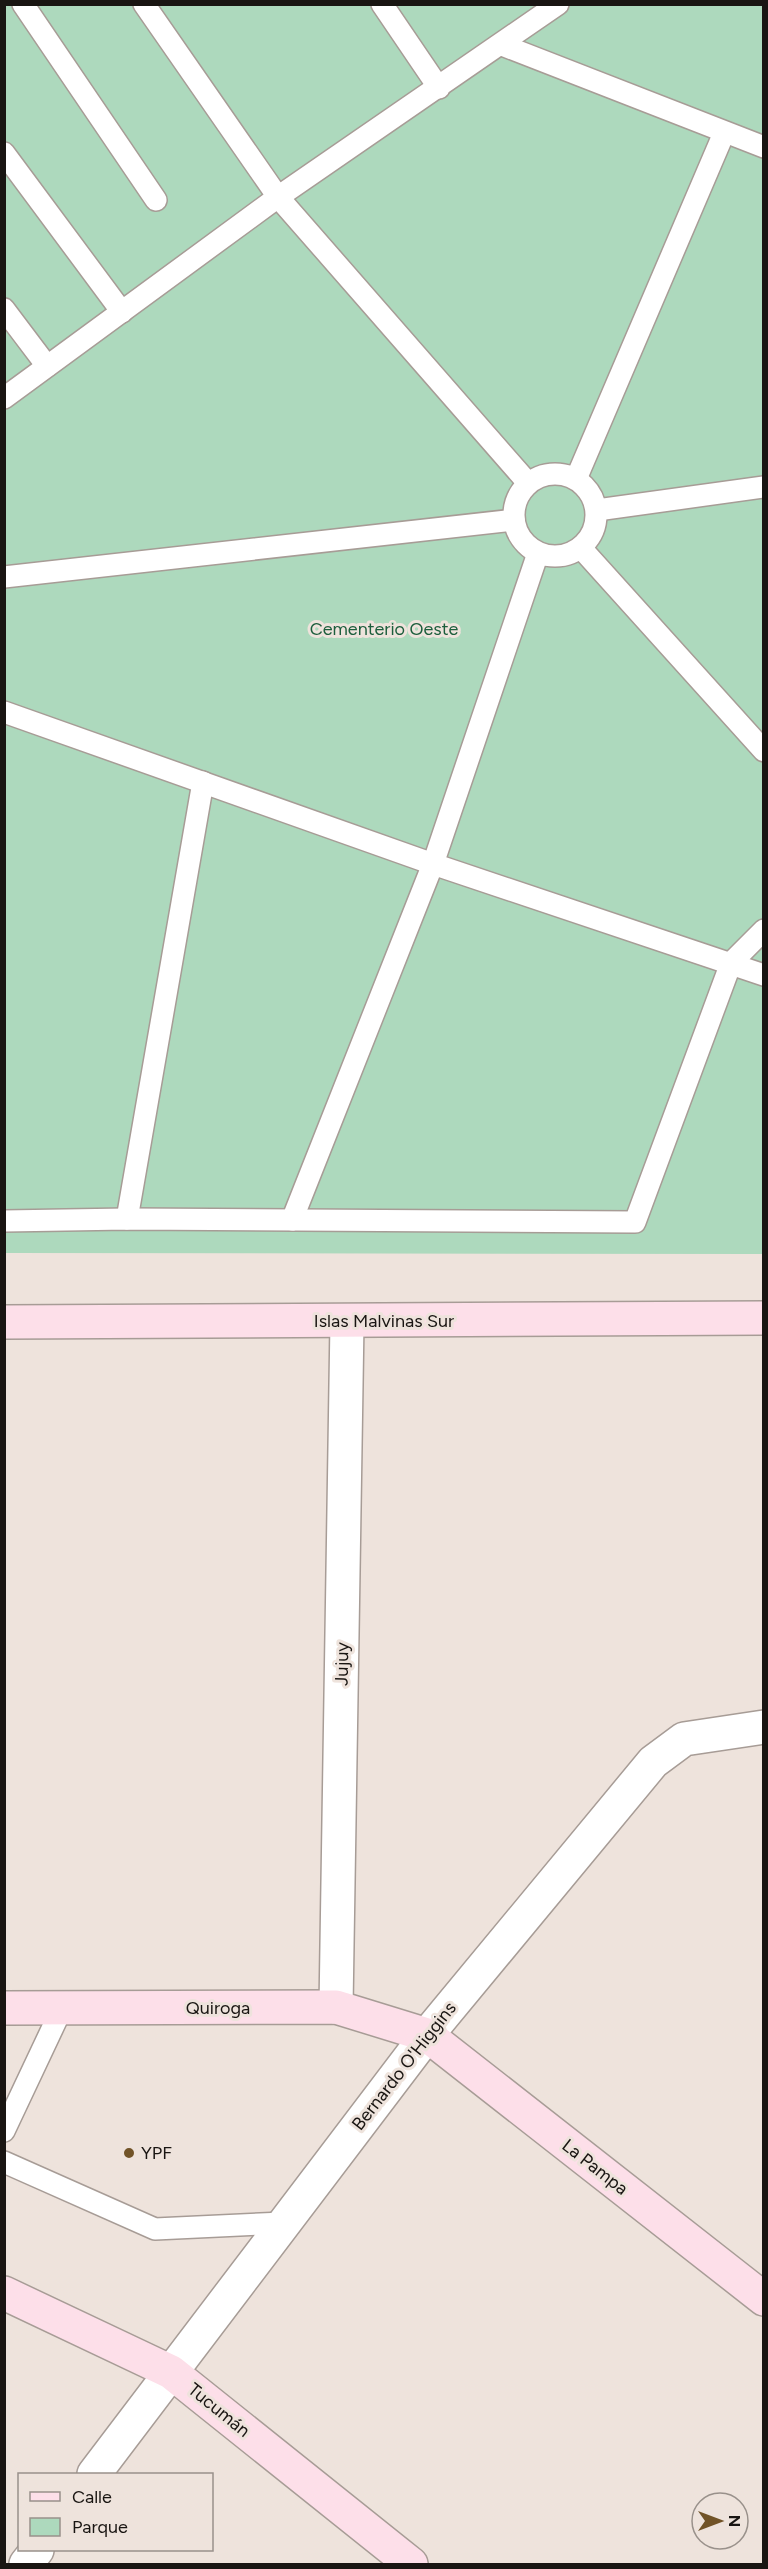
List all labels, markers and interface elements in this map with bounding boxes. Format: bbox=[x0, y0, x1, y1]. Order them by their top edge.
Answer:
park label: Cementerio Oeste bbox=[310, 618, 458, 640]
street label: Islas Malvinas Sur bbox=[314, 1310, 454, 1332]
street label: Jujuy bbox=[331, 1641, 353, 1686]
street label: Quiroga bbox=[186, 1997, 250, 2019]
street label: Bernardo O'Higgins bbox=[347, 1998, 461, 2134]
street label: La Pampa bbox=[558, 2134, 632, 2200]
place label: YPF bbox=[141, 2142, 172, 2164]
marker: YPF bbox=[122, 2146, 136, 2160]
street label: Tucumán bbox=[184, 2378, 254, 2442]
legend bbox=[18, 2473, 213, 2551]
text: Calle bbox=[72, 2486, 112, 2508]
north arrow bbox=[690, 2491, 750, 2551]
text: N bbox=[725, 2515, 744, 2527]
text: Parque bbox=[72, 2516, 128, 2538]

